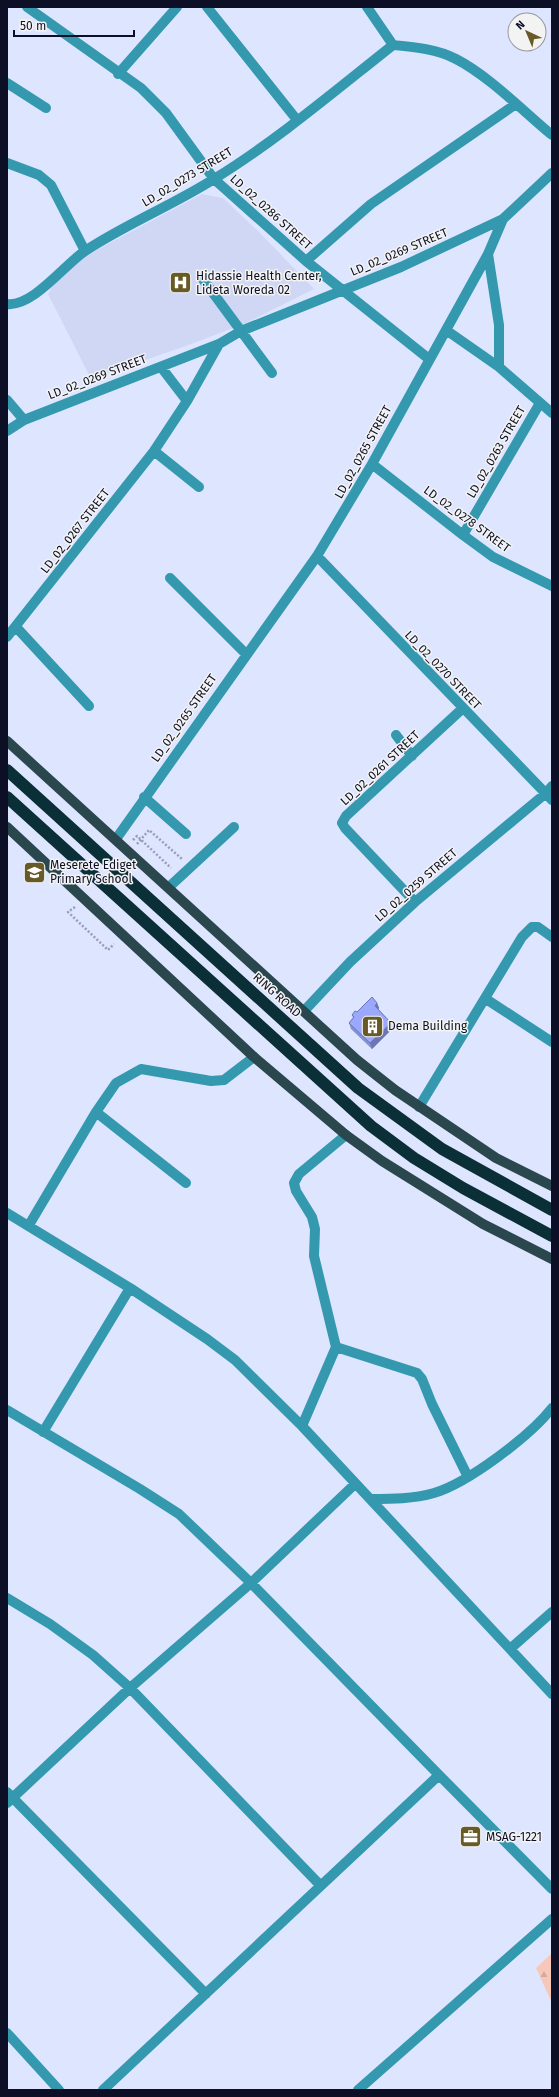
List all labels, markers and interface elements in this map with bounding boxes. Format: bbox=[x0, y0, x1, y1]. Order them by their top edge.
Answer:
scale bar bbox=[14, 12, 134, 38]
north arrow bbox=[507, 12, 547, 52]
text: N bbox=[513, 18, 528, 32]
text: 50 m bbox=[20, 19, 46, 33]
street label: LD_02_0273 STREET bbox=[139, 144, 235, 210]
street label: LD_02_0286 STREET bbox=[227, 172, 315, 253]
street label: LD_02_0269 STREET bbox=[348, 225, 451, 279]
place label: Hidassie Health Center, Lideta Woreda 02 bbox=[196, 269, 322, 297]
hospital icon: Hidassie Health Center, Lideta Woreda 02 bbox=[168, 270, 194, 296]
street label: LD_02_0269 STREET bbox=[46, 351, 149, 402]
street label: LD_02_0265 STREET bbox=[332, 402, 395, 501]
street label: LD_02_0263 STREET bbox=[464, 403, 529, 501]
street label: LD_02_0278 STREET bbox=[421, 483, 514, 556]
street label: LD_02_0267 STREET bbox=[38, 485, 113, 576]
street label: LD_02_0270 STREET bbox=[402, 628, 485, 713]
street label: LD_02_0265 STREET bbox=[148, 671, 220, 765]
street label: LD_02_0261 STREET bbox=[338, 727, 423, 808]
street label: LD_02_0259 STREET bbox=[372, 845, 460, 924]
place label: Meserete Ediget Primary School bbox=[50, 858, 137, 886]
school or university icon: Meserete Ediget Primary School bbox=[21, 859, 47, 885]
street label: RING ROAD bbox=[250, 970, 304, 1020]
building icon: Dema Building bbox=[359, 1013, 385, 1039]
place label: Dema Building bbox=[388, 1019, 468, 1033]
office icon: MSAG-1221 bbox=[457, 1824, 483, 1850]
place label: MSAG-1221 bbox=[486, 1830, 542, 1844]

